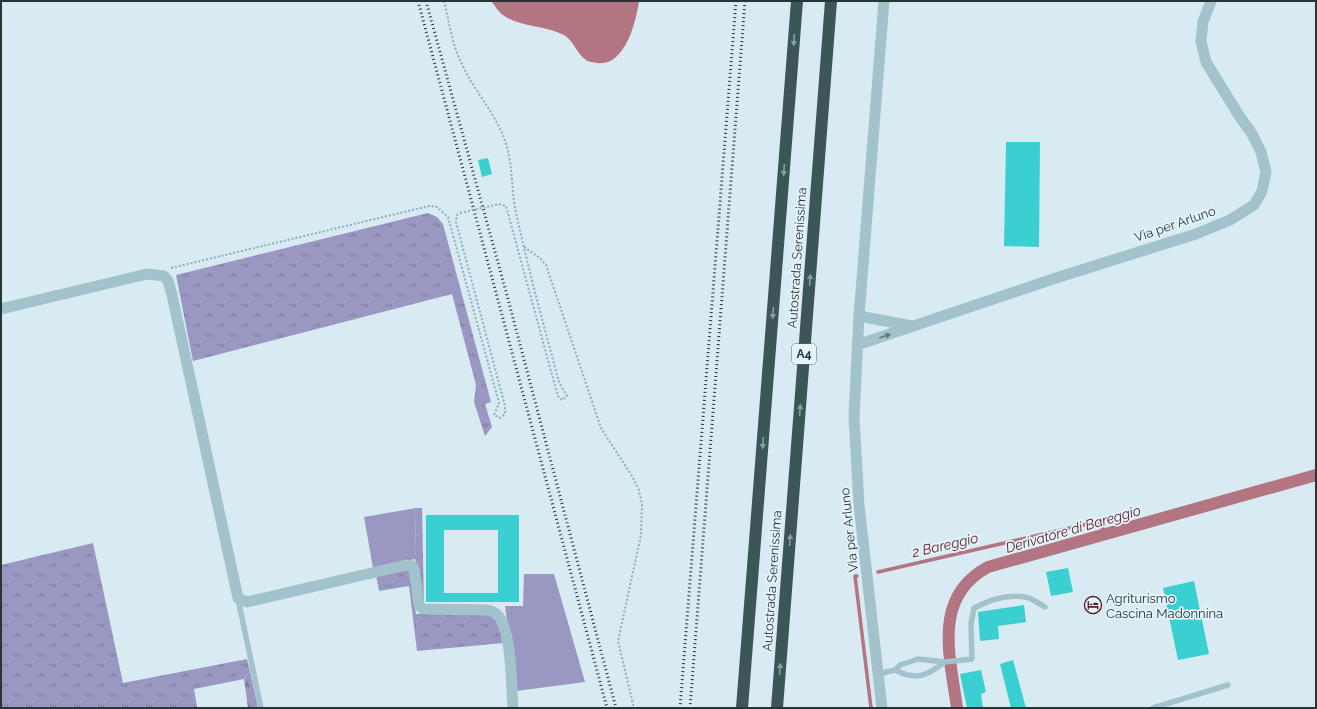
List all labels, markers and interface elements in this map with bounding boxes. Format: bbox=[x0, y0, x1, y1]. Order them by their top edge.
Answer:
one-way arrow bbox=[791, 34, 797, 46]
one-way arrow bbox=[781, 163, 787, 176]
street label: Autostrada Serenissima bbox=[785, 187, 809, 329]
street label: Via per Arluno bbox=[1132, 203, 1218, 245]
one-way arrow bbox=[806, 274, 813, 286]
one-way arrow bbox=[770, 307, 776, 319]
one-way arrow bbox=[879, 333, 891, 339]
road number: A4 bbox=[792, 344, 816, 364]
one-way arrow bbox=[796, 404, 803, 416]
one-way arrow bbox=[760, 437, 766, 449]
street label: Via per Arluno bbox=[837, 487, 861, 573]
water label: Derivatore di Bareggio bbox=[1004, 502, 1142, 556]
street label: Autostrada Serenissima bbox=[760, 510, 784, 652]
water label: 2 Bareggio bbox=[909, 530, 980, 561]
one-way arrow bbox=[786, 533, 793, 546]
place label: Agriturismo Cascina Madonnina bbox=[1106, 591, 1223, 621]
hotel icon: Agriturismo Cascina Madonnina bbox=[1083, 595, 1103, 615]
one-way arrow bbox=[776, 663, 783, 675]

